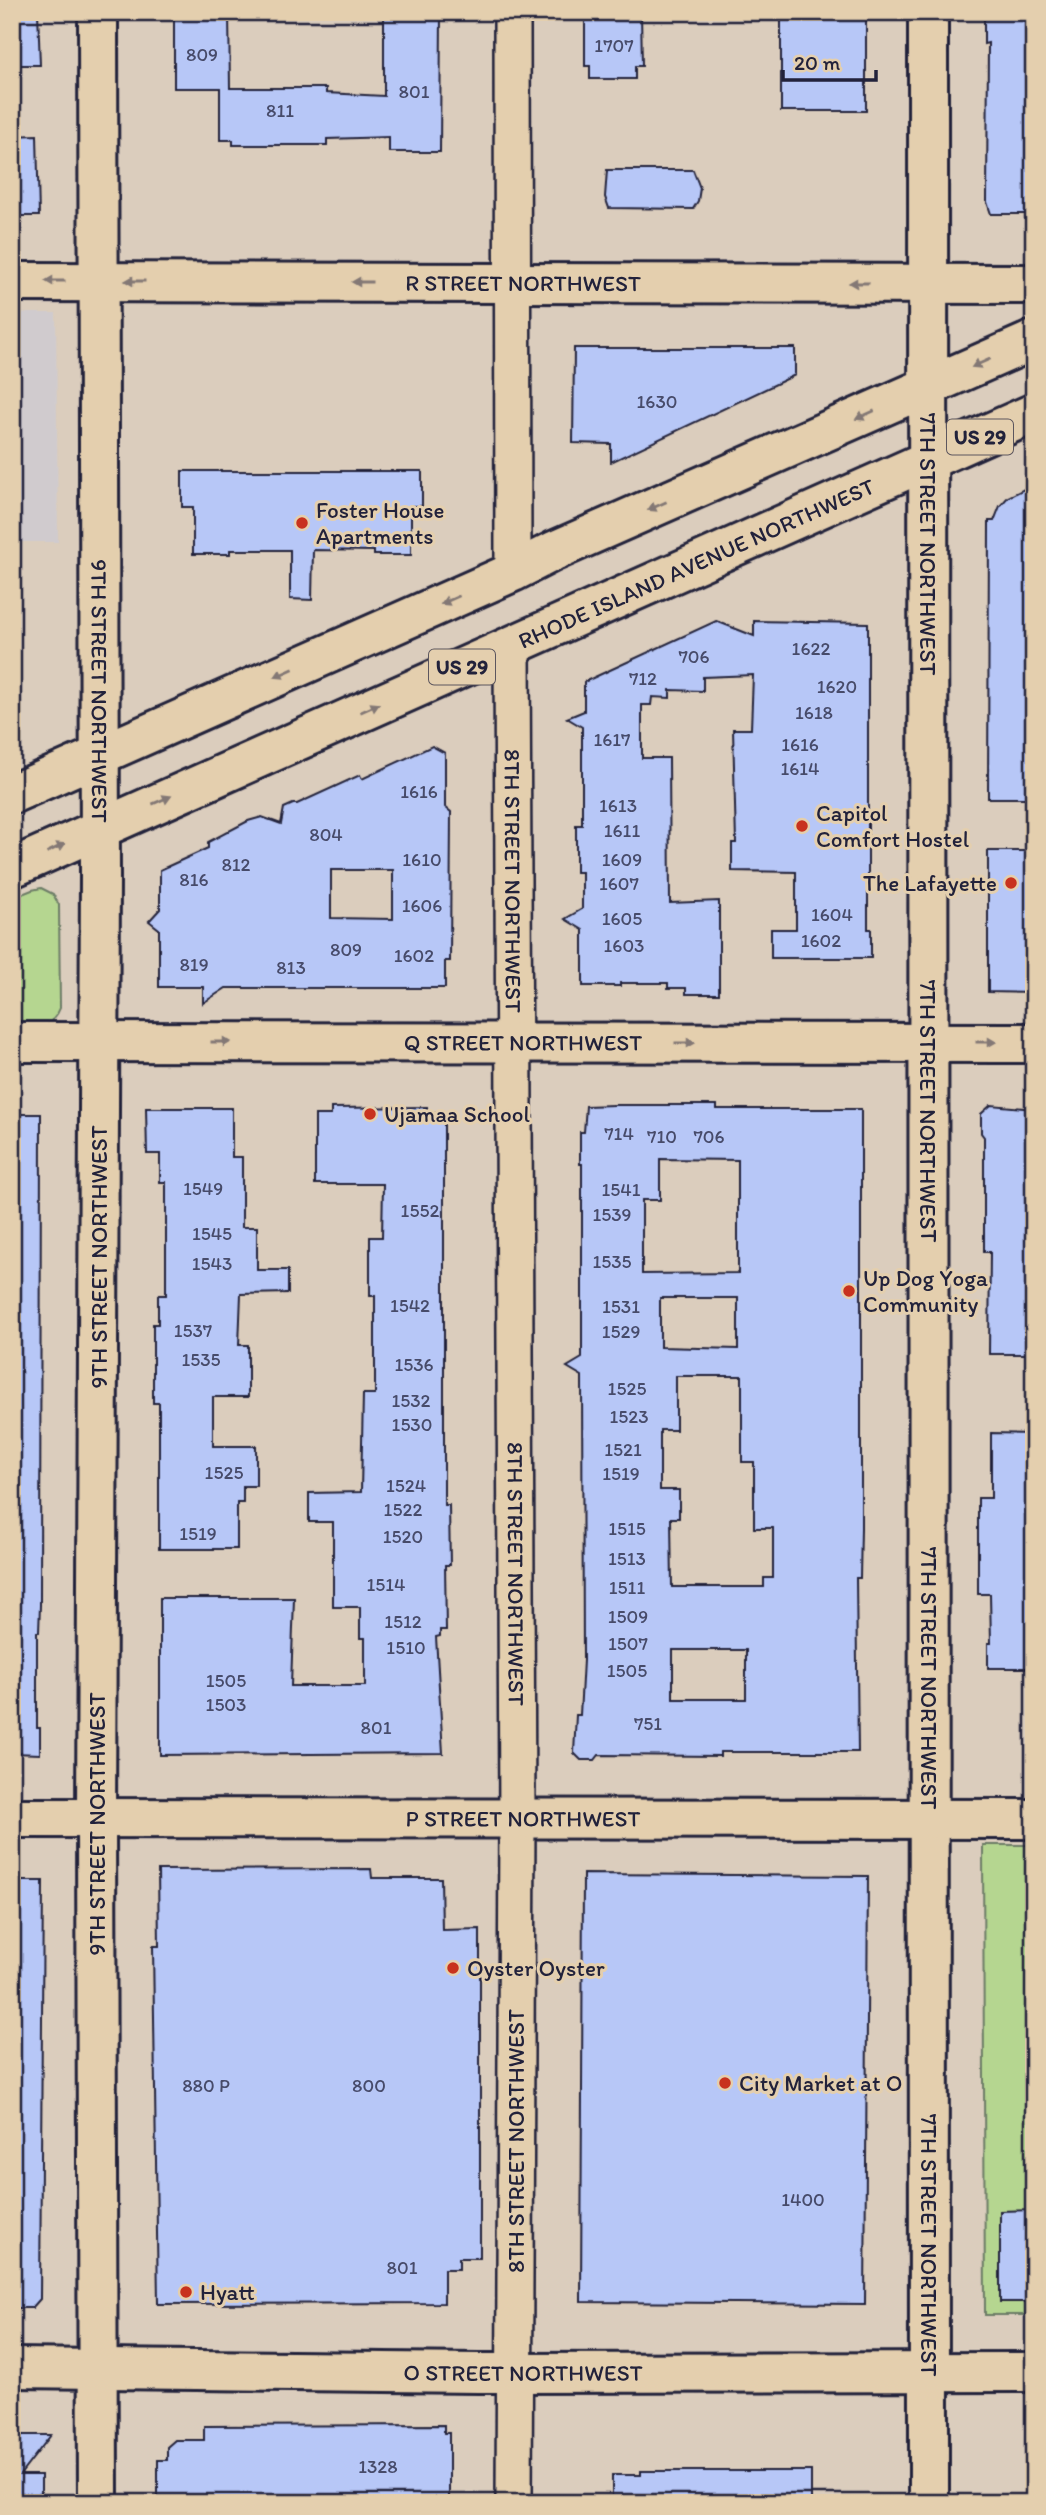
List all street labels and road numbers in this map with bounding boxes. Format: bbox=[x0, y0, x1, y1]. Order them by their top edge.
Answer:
street label: R STREET NORTHWEST bbox=[405, 269, 641, 297]
street label: 7TH STREET NORTHWEST bbox=[914, 413, 942, 675]
road number: US 29 bbox=[947, 420, 1013, 454]
street label: RHODE ISLAND AVENUE NORTHWEST bbox=[514, 472, 879, 655]
street label: 9TH STREET NORTHWEST bbox=[85, 559, 114, 823]
road number: US 29 bbox=[429, 650, 495, 684]
street label: 8TH STREET NORTHWEST bbox=[498, 749, 528, 1013]
street label: 7TH STREET NORTHWEST bbox=[914, 980, 942, 1242]
street label: Q STREET NORTHWEST bbox=[404, 1028, 642, 1057]
street label: 9TH STREET NORTHWEST bbox=[85, 1125, 113, 1389]
street label: 8TH STREET NORTHWEST bbox=[501, 1442, 531, 1706]
street label: 7TH STREET NORTHWEST bbox=[915, 1547, 943, 1809]
street label: 9TH STREET NORTHWEST bbox=[83, 1692, 111, 1956]
street label: P STREET NORTHWEST bbox=[406, 1804, 641, 1833]
street label: 8TH STREET NORTHWEST bbox=[502, 2009, 530, 2273]
street label: 7TH STREET NORTHWEST bbox=[915, 2114, 943, 2376]
street label: O STREET NORTHWEST bbox=[403, 2358, 643, 2387]

